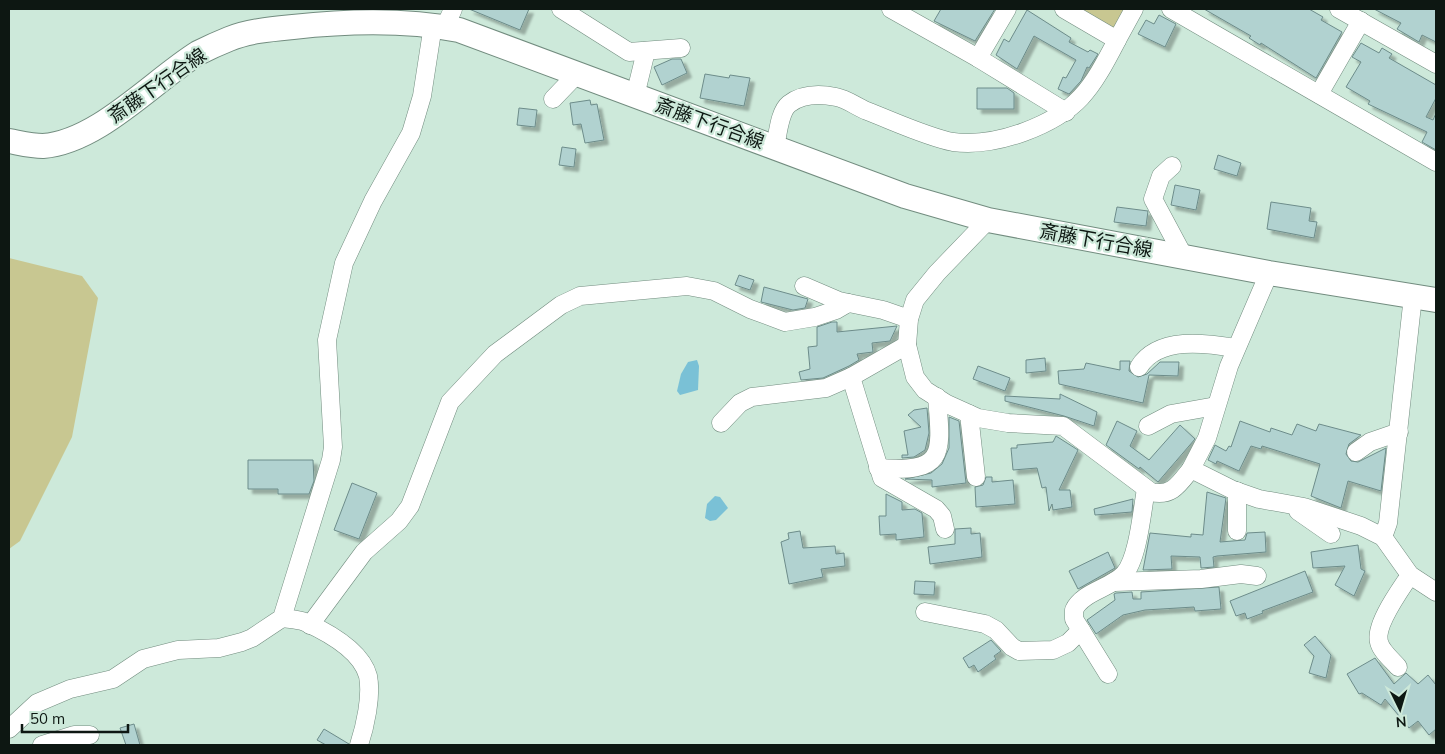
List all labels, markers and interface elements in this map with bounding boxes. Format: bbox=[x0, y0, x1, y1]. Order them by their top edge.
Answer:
street label: 斎藤下行合線 bbox=[103, 42, 211, 128]
street label: 斎藤下行合線 bbox=[652, 92, 768, 154]
street label: 斎藤下行合線 bbox=[1038, 218, 1154, 262]
north arrow bbox=[1375, 684, 1425, 734]
scale bar bbox=[22, 702, 129, 734]
text: 50 m bbox=[30, 709, 65, 728]
text: N bbox=[1395, 713, 1407, 731]

